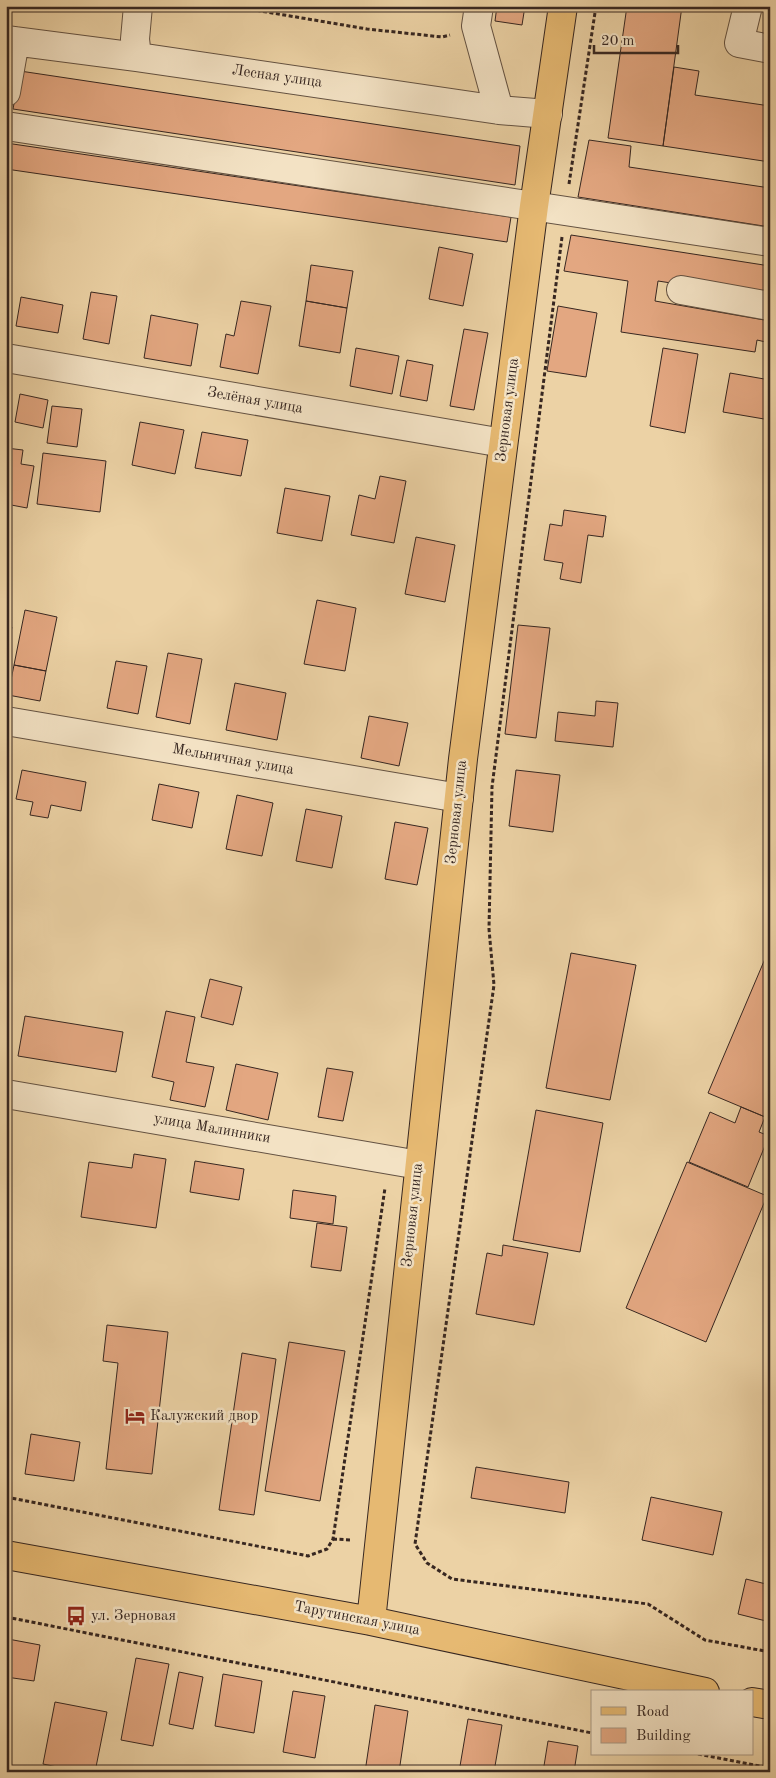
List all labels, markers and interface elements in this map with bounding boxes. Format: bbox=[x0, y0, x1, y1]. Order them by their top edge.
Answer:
scale bar bbox=[594, 22, 677, 54]
text: 20 m bbox=[601, 34, 635, 49]
street label: Лесная улица bbox=[231, 63, 324, 91]
street label: Зерновая улица bbox=[494, 357, 522, 463]
street label: Зелёная улица bbox=[206, 385, 305, 417]
street label: Мельничная улица bbox=[171, 742, 295, 778]
street label: Зерновая улица bbox=[444, 759, 470, 865]
street label: улица Малинники bbox=[152, 1111, 272, 1147]
street label: Зерновая улица bbox=[400, 1162, 426, 1268]
hotel icon: Калужский двор bbox=[124, 1405, 146, 1427]
place label: Калужский двор bbox=[150, 1409, 259, 1424]
street label: Тарутинская улица bbox=[293, 1599, 422, 1639]
bus stop icon: ул. Зерновая bbox=[65, 1605, 87, 1627]
place label: ул. Зерновая bbox=[91, 1609, 176, 1624]
legend bbox=[591, 1690, 754, 1756]
text: Road bbox=[636, 1705, 670, 1720]
text: Building bbox=[636, 1729, 691, 1744]

